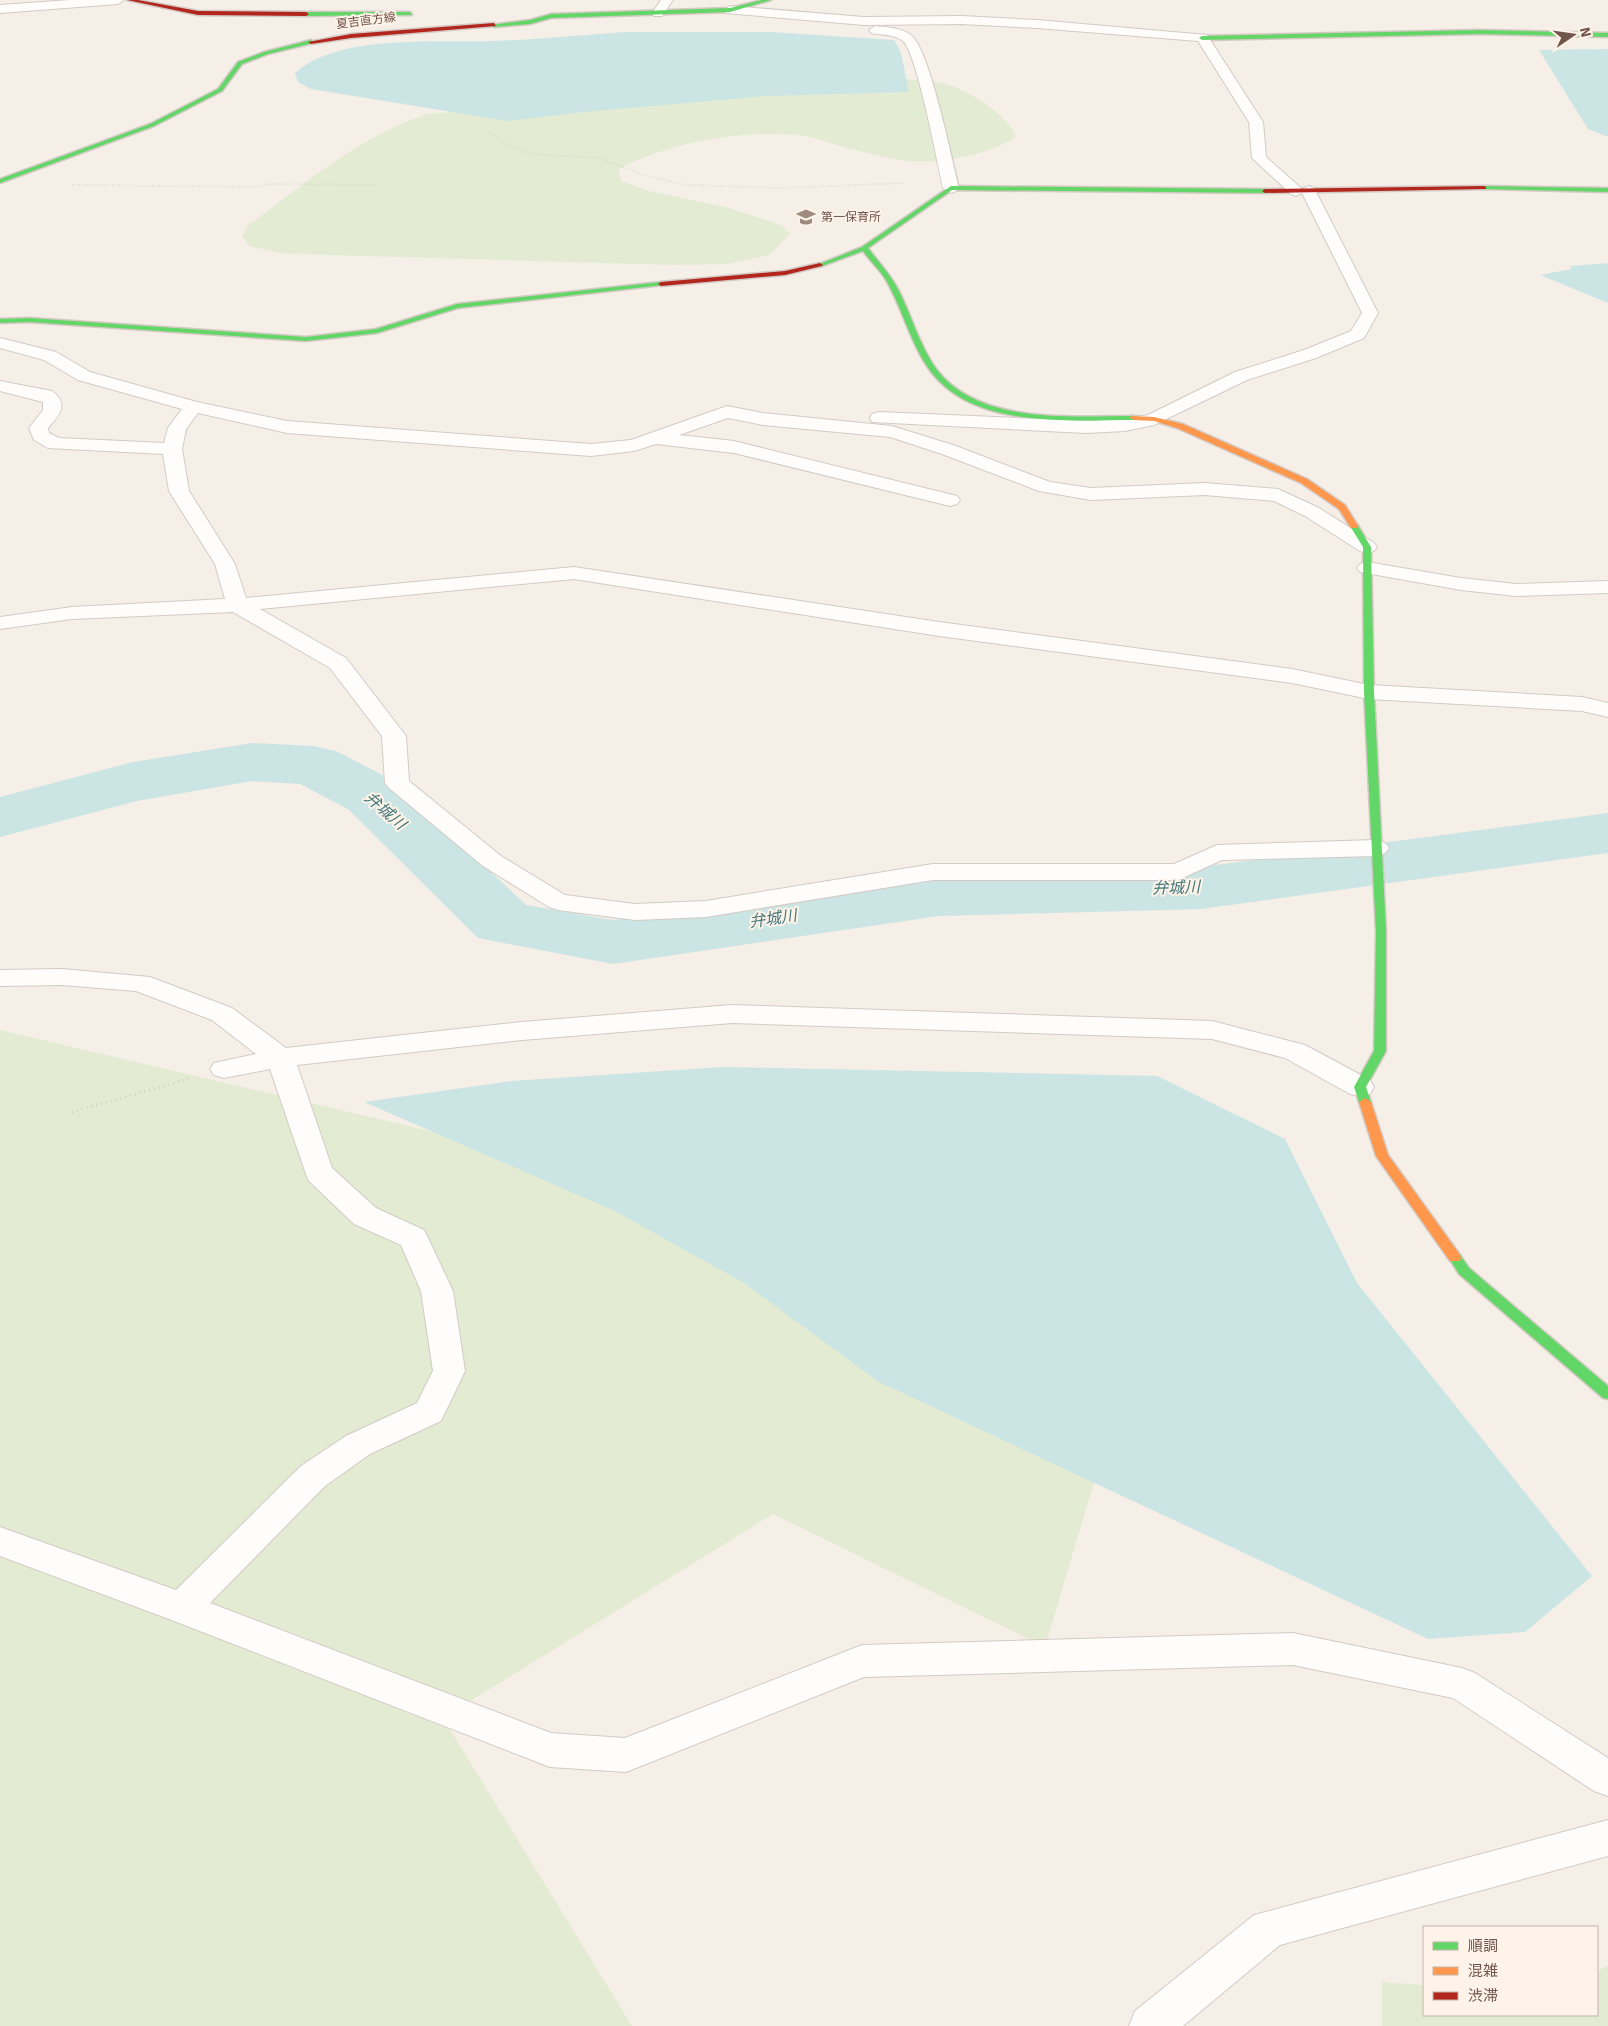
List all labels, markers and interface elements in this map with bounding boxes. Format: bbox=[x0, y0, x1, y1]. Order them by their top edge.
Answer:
street label: 夏吉直方線 bbox=[335, 10, 397, 32]
north arrow bbox=[1548, 10, 1598, 60]
text: N bbox=[1576, 26, 1595, 39]
school or university icon: 第一保育所 bbox=[795, 206, 817, 228]
place label: 第一保育所 bbox=[821, 210, 881, 225]
water label: 弁城川 bbox=[360, 788, 411, 836]
water label: 弁城川 bbox=[1152, 877, 1202, 899]
water label: 弁城川 bbox=[748, 905, 800, 932]
legend bbox=[1423, 1926, 1598, 2016]
text: 順調 bbox=[1468, 1937, 1498, 1955]
text: 混雑 bbox=[1468, 1962, 1498, 1980]
text: 渋滞 bbox=[1468, 1987, 1498, 2005]

